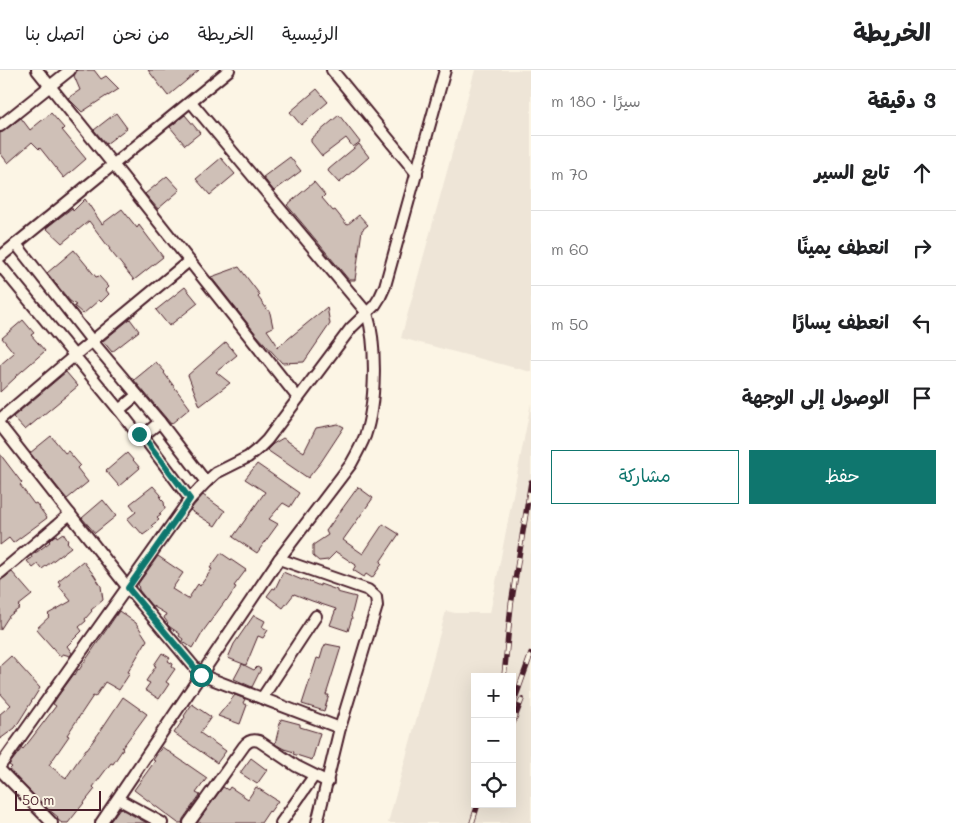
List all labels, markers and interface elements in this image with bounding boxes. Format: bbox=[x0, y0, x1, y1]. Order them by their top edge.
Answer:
text: الخريطة bbox=[853, 16, 931, 47]
text: اتصل بنا bbox=[25, 21, 85, 45]
text: من نحن bbox=[113, 21, 170, 45]
text: الخريطة bbox=[198, 21, 254, 45]
text: الرئيسية bbox=[282, 21, 338, 45]
text: 3 دقيقة bbox=[867, 86, 936, 113]
text: سيرًا · 180 m bbox=[551, 90, 641, 111]
text: تابع السير bbox=[814, 159, 889, 184]
icon: ahead bbox=[908, 159, 936, 187]
text: 70 m bbox=[551, 163, 588, 184]
text: انعطف يمينًا bbox=[797, 234, 889, 259]
icon: right bbox=[908, 234, 936, 262]
text: 60 m bbox=[551, 238, 588, 259]
text: انعطف يسارًا bbox=[792, 309, 889, 334]
icon: left bbox=[908, 309, 936, 337]
text: 50 m bbox=[551, 313, 588, 334]
text: الوصول إلى الوجهة bbox=[742, 384, 889, 409]
icon: arrive bbox=[908, 384, 936, 412]
route end bbox=[128, 423, 151, 446]
button: مشاركة bbox=[551, 450, 739, 504]
button: حفظ bbox=[749, 450, 936, 504]
route start bbox=[190, 664, 213, 687]
map controls bbox=[471, 673, 516, 808]
button: + bbox=[471, 673, 516, 718]
button: − bbox=[471, 718, 516, 763]
button: locate bbox=[471, 763, 516, 808]
scale bar bbox=[15, 788, 101, 811]
text: 50 m bbox=[22, 790, 54, 809]

